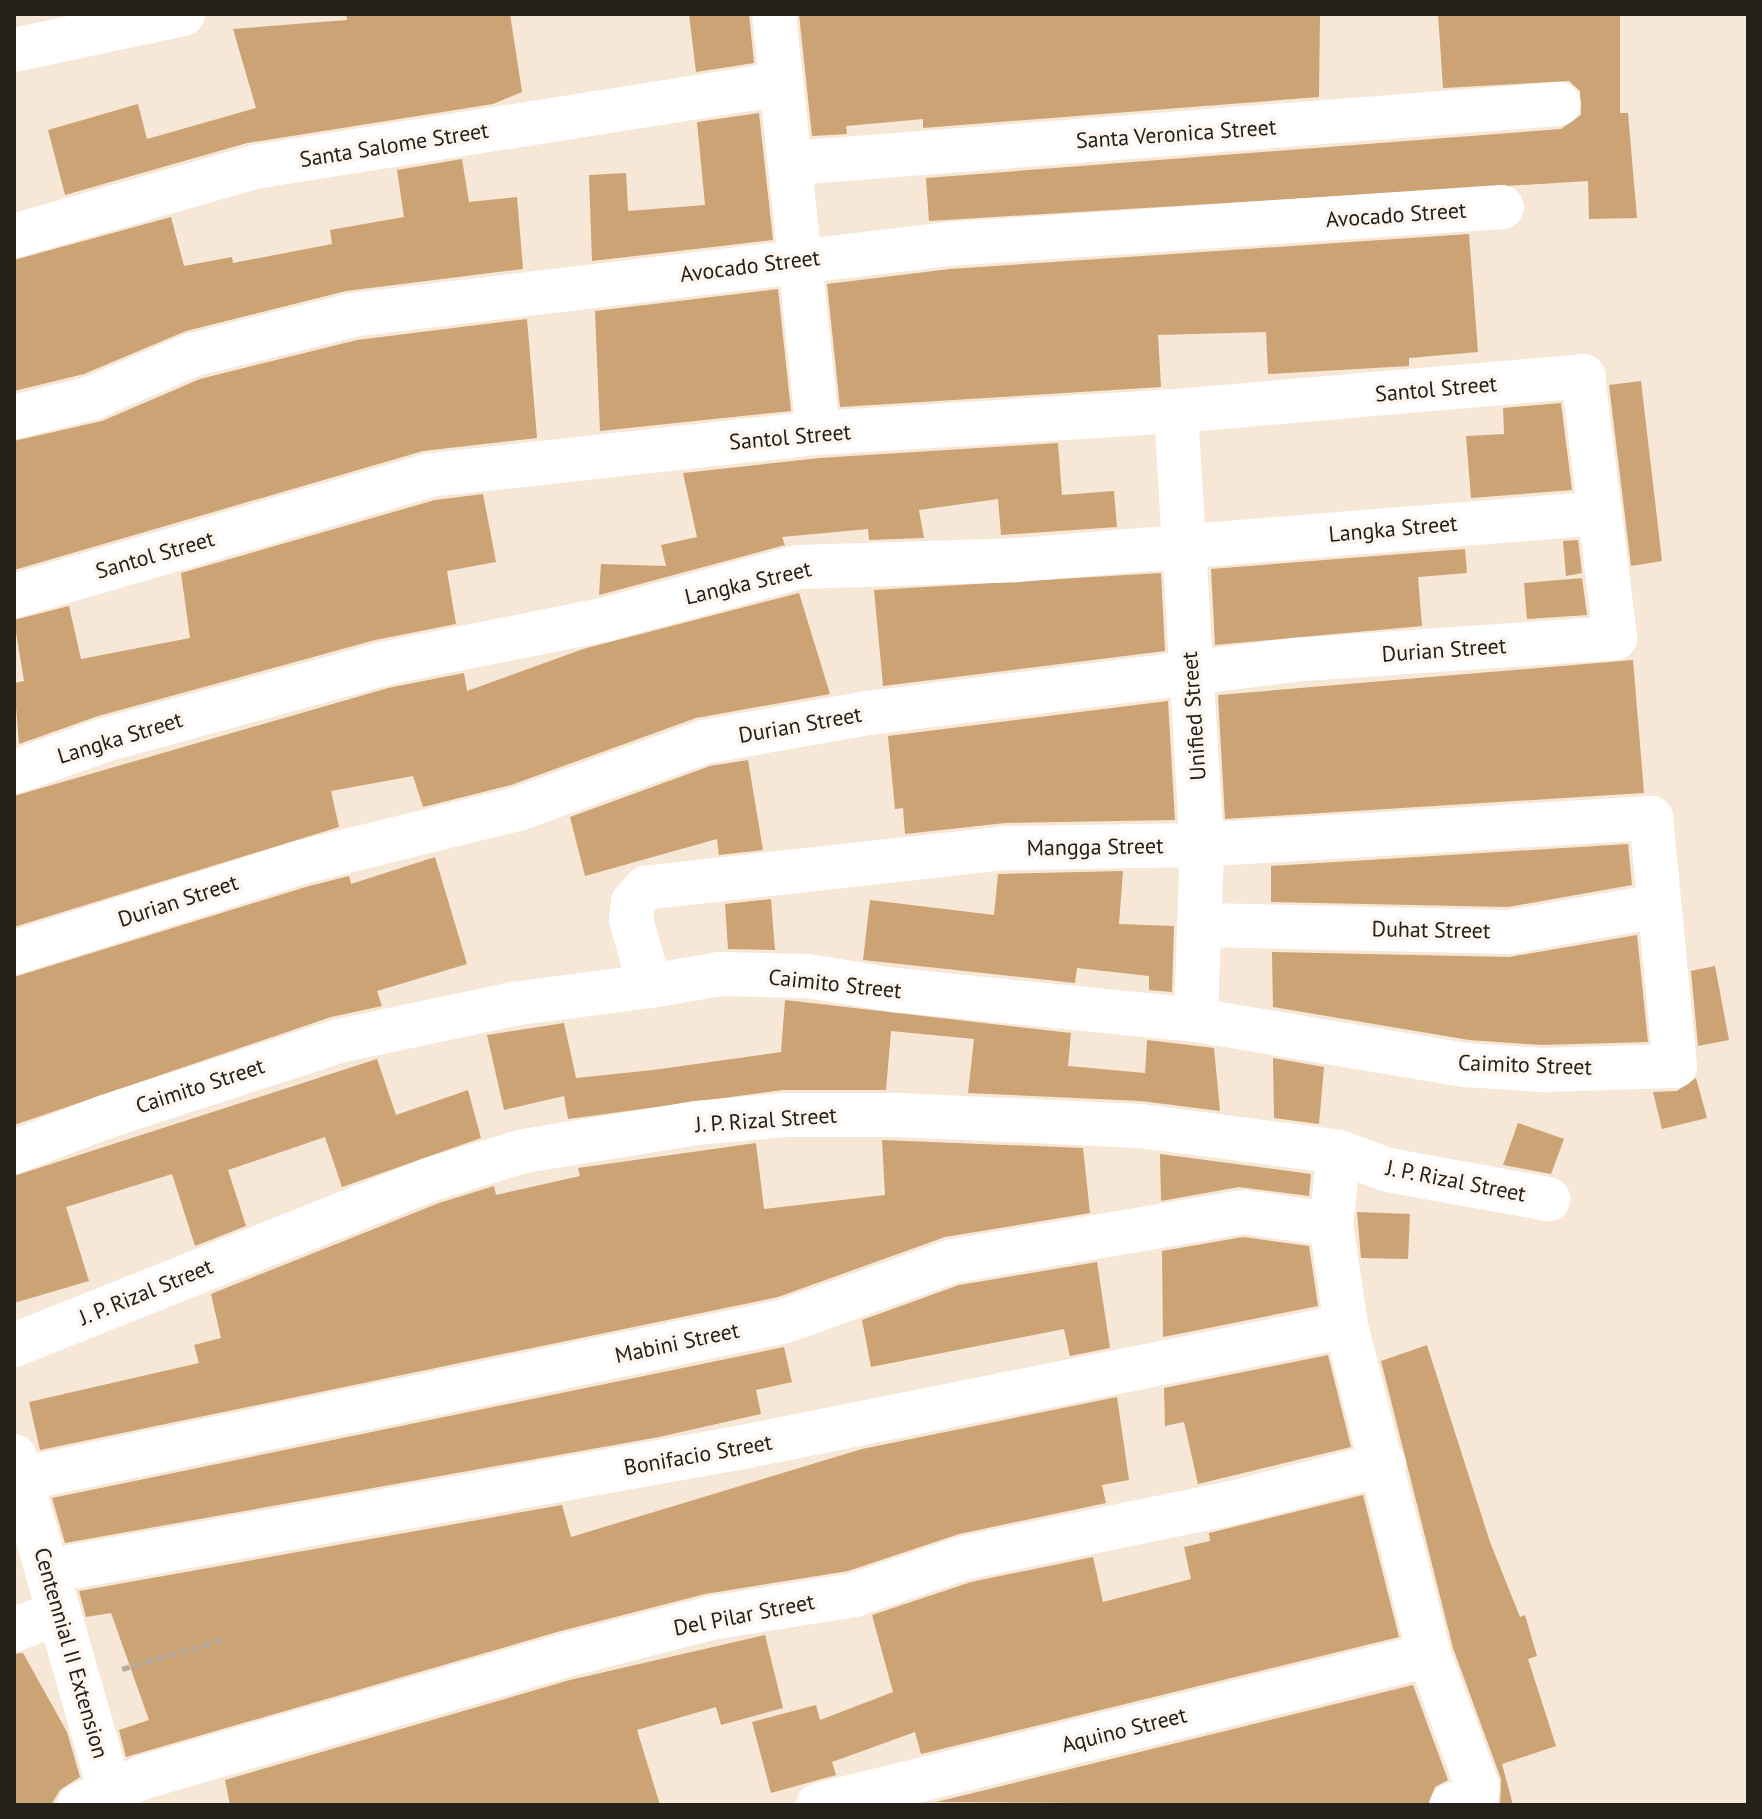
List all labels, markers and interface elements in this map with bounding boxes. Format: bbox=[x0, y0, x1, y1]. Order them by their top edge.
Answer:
street label: Santa Veronica Street bbox=[1075, 114, 1277, 154]
street label: Santa Salome Street bbox=[298, 117, 490, 173]
street label: Avocado Street bbox=[1325, 197, 1467, 233]
street label: Avocado Street bbox=[679, 244, 821, 288]
street label: Santol Street bbox=[1374, 371, 1498, 407]
street label: Santol Street bbox=[728, 419, 852, 455]
street label: Langka Street bbox=[1327, 510, 1459, 548]
street label: Santol Street bbox=[93, 525, 217, 585]
street label: Langka Street bbox=[682, 556, 814, 610]
street label: Durian Street bbox=[1381, 632, 1507, 668]
street label: Unified Street bbox=[1176, 651, 1212, 781]
street label: Durian Street bbox=[736, 701, 864, 749]
street label: Langka Street bbox=[54, 706, 186, 770]
street label: Mangga Street bbox=[1026, 833, 1164, 861]
street label: Durian Street bbox=[115, 869, 241, 933]
street label: Duhat Street bbox=[1371, 916, 1491, 944]
street label: Caimito Street bbox=[767, 964, 903, 1004]
street label: Caimito Street bbox=[1458, 1049, 1592, 1081]
street label: Caimito Street bbox=[132, 1053, 268, 1119]
street label: J. P. Rizal Street bbox=[693, 1102, 839, 1138]
street label: J. P. Rizal Street bbox=[1382, 1154, 1530, 1208]
street label: J. P. Rizal Street bbox=[74, 1253, 218, 1331]
street label: Mabini Street bbox=[613, 1317, 741, 1369]
street label: Bonifacio Street bbox=[622, 1429, 774, 1481]
street label: Centennial II Extension bbox=[28, 1545, 114, 1761]
street label: Del Pilar Street bbox=[671, 1588, 817, 1642]
street label: Aquino Street bbox=[1059, 1702, 1189, 1758]

